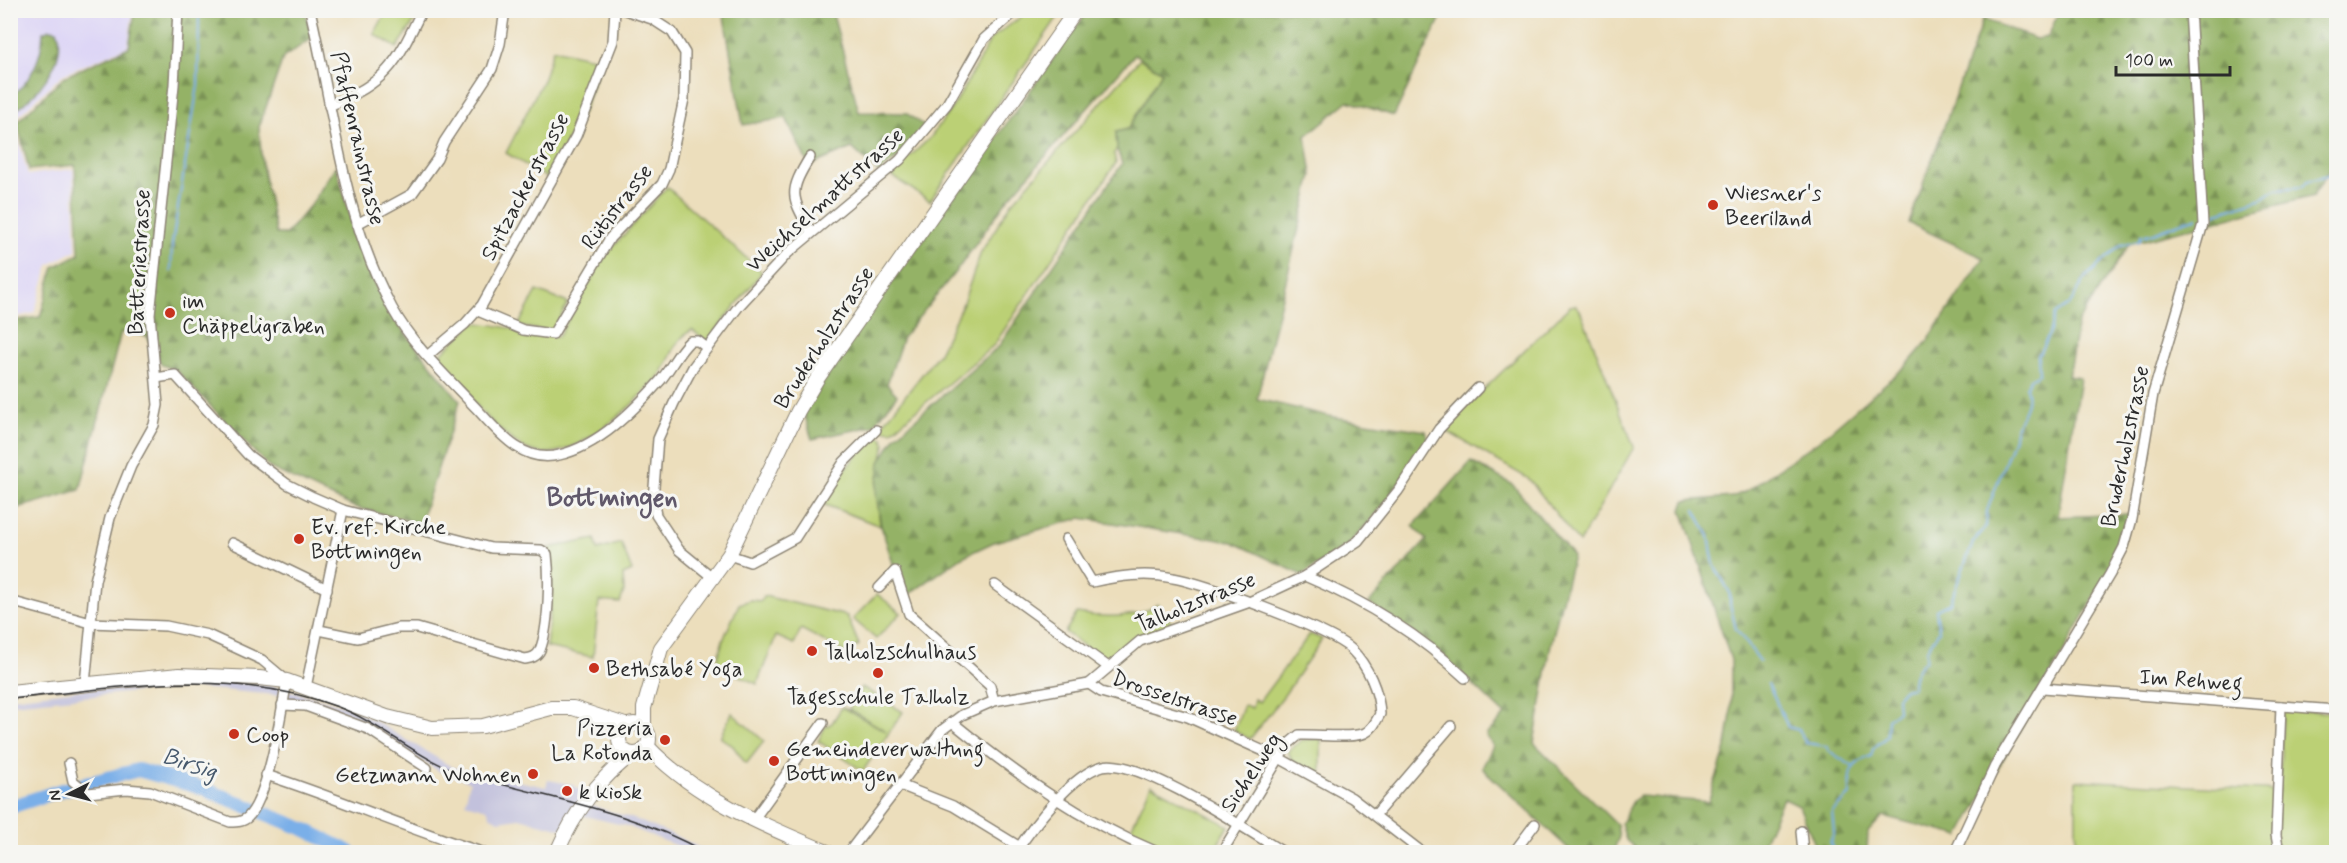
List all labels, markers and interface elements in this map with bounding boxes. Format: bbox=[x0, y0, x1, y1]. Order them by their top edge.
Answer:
scale bar bbox=[2116, 39, 2230, 77]
street label: Pfaffenrainstrasse bbox=[323, 49, 391, 228]
text: 100 m bbox=[2125, 49, 2173, 73]
street label: Spitzackerstrasse bbox=[475, 108, 577, 266]
street label: Weichselmattstrasse bbox=[740, 122, 910, 279]
street label: Rütistrasse bbox=[575, 159, 660, 256]
place label: Wiesner's Beeriland bbox=[1725, 180, 1822, 233]
street label: Batteriestrasse bbox=[122, 188, 158, 336]
marker: Wiesner's Beeriland bbox=[1706, 198, 1720, 212]
street label: Bruderholzstrasse bbox=[768, 261, 881, 415]
place label: im Chäppeligraben bbox=[182, 288, 325, 342]
marker: im Chäppeligraben bbox=[163, 306, 177, 320]
street label: Bruderholzstrasse bbox=[2095, 363, 2157, 530]
district label: Bottmingen bbox=[546, 482, 678, 519]
place label: Ev. ref. Kirche Bottmingen bbox=[311, 514, 446, 570]
marker: Ev. ref. Kirche Bottmingen bbox=[292, 532, 306, 546]
street label: Talholzstrasse bbox=[1132, 566, 1260, 640]
place label: Talholzschulhaus bbox=[824, 639, 977, 667]
marker: Talholzschulhaus bbox=[805, 644, 819, 658]
place label: Bethsabé Yoga bbox=[606, 656, 742, 687]
marker: Bethsabé Yoga bbox=[587, 661, 601, 675]
street label: Im Rehweg bbox=[2138, 663, 2243, 702]
street label: Drosselstrasse bbox=[1108, 664, 1241, 734]
marker: Tagesschule Talholz bbox=[871, 666, 885, 680]
place label: Tagesschule Talholz bbox=[787, 684, 969, 715]
place label: Pizzeria La Rotonda bbox=[551, 715, 653, 768]
place label: Coop bbox=[246, 722, 289, 750]
marker: Coop bbox=[227, 727, 241, 741]
street label: Sichelweg bbox=[1215, 728, 1291, 820]
marker: Pizzeria La Rotonda bbox=[658, 733, 672, 747]
place label: Gemeindeverwaltung Bottmingen bbox=[786, 736, 984, 792]
water label: Birsig bbox=[158, 741, 222, 788]
marker: Gemeindeverwaltung Bottmingen bbox=[767, 754, 781, 768]
place label: Getzmann Wohnen bbox=[335, 762, 521, 790]
north arrow bbox=[39, 764, 99, 824]
marker: Getzmann Wohnen bbox=[526, 767, 540, 781]
place label: k kiosk bbox=[579, 779, 642, 807]
marker: k kiosk bbox=[560, 784, 574, 798]
text: N bbox=[45, 789, 67, 802]

